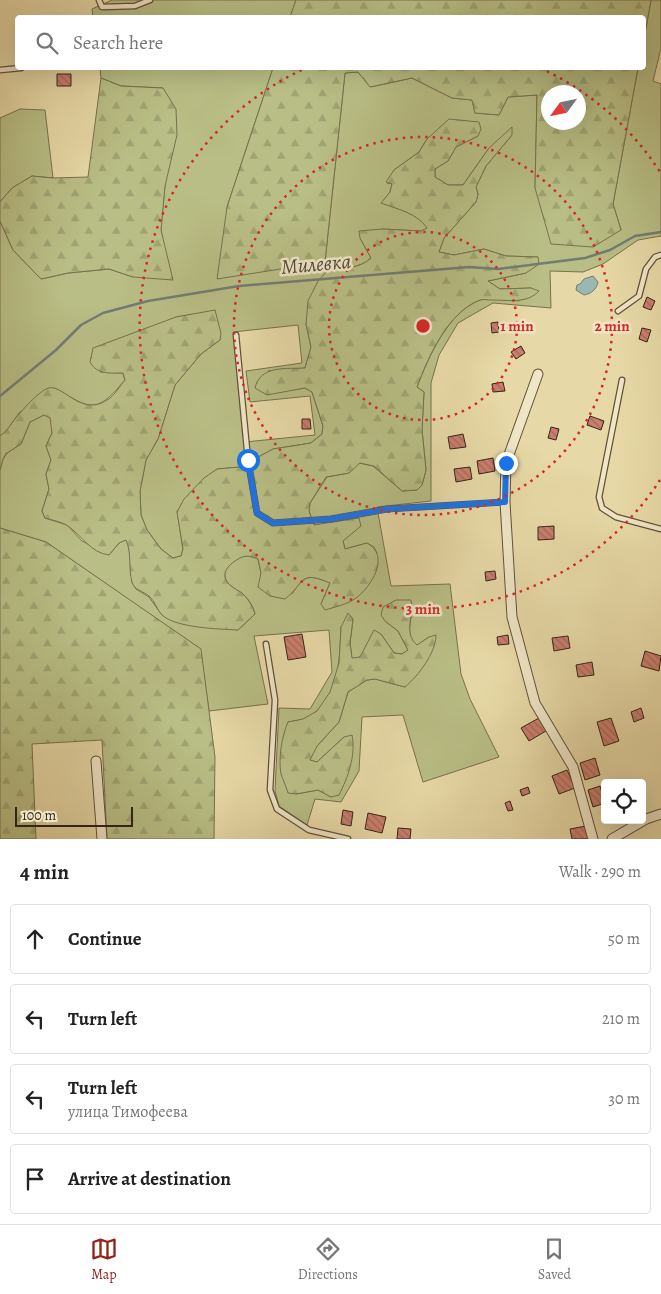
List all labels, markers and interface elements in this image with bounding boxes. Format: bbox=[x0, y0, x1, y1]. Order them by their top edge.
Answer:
search box bbox=[15, 15, 646, 70]
icon: search bbox=[33, 29, 61, 57]
text: Search here bbox=[73, 30, 163, 56]
north arrow bbox=[541, 85, 586, 130]
water label: Милевка bbox=[280, 247, 352, 281]
text: 1 min bbox=[500, 316, 534, 336]
text: 2 min bbox=[594, 316, 630, 336]
centre of rings bbox=[414, 317, 432, 335]
route start bbox=[237, 449, 260, 472]
route end bbox=[495, 452, 518, 475]
text: 3 min bbox=[406, 599, 441, 619]
map controls bbox=[601, 779, 646, 824]
button: locate bbox=[601, 779, 646, 824]
scale bar bbox=[15, 804, 132, 827]
text: 100 m bbox=[22, 806, 56, 825]
text: 4 min bbox=[20, 858, 69, 886]
text: Walk · 290 m bbox=[559, 861, 641, 883]
icon: ahead bbox=[21, 925, 49, 953]
text: Continue bbox=[68, 926, 142, 952]
text: 50 m bbox=[608, 928, 640, 950]
icon: left bbox=[21, 1005, 49, 1033]
text: Turn left bbox=[68, 1006, 137, 1032]
text: 210 m bbox=[602, 1008, 640, 1030]
text: Turn left bbox=[68, 1075, 137, 1101]
icon: left bbox=[21, 1085, 49, 1113]
text: 30 m bbox=[608, 1088, 640, 1110]
text: улица Тимофеева bbox=[68, 1101, 188, 1123]
icon: arrive bbox=[21, 1165, 49, 1193]
text: Arrive at destination bbox=[68, 1166, 231, 1192]
tab: Map bbox=[90, 1235, 118, 1284]
tab: Directions bbox=[298, 1235, 358, 1284]
tab: Saved bbox=[538, 1235, 571, 1284]

